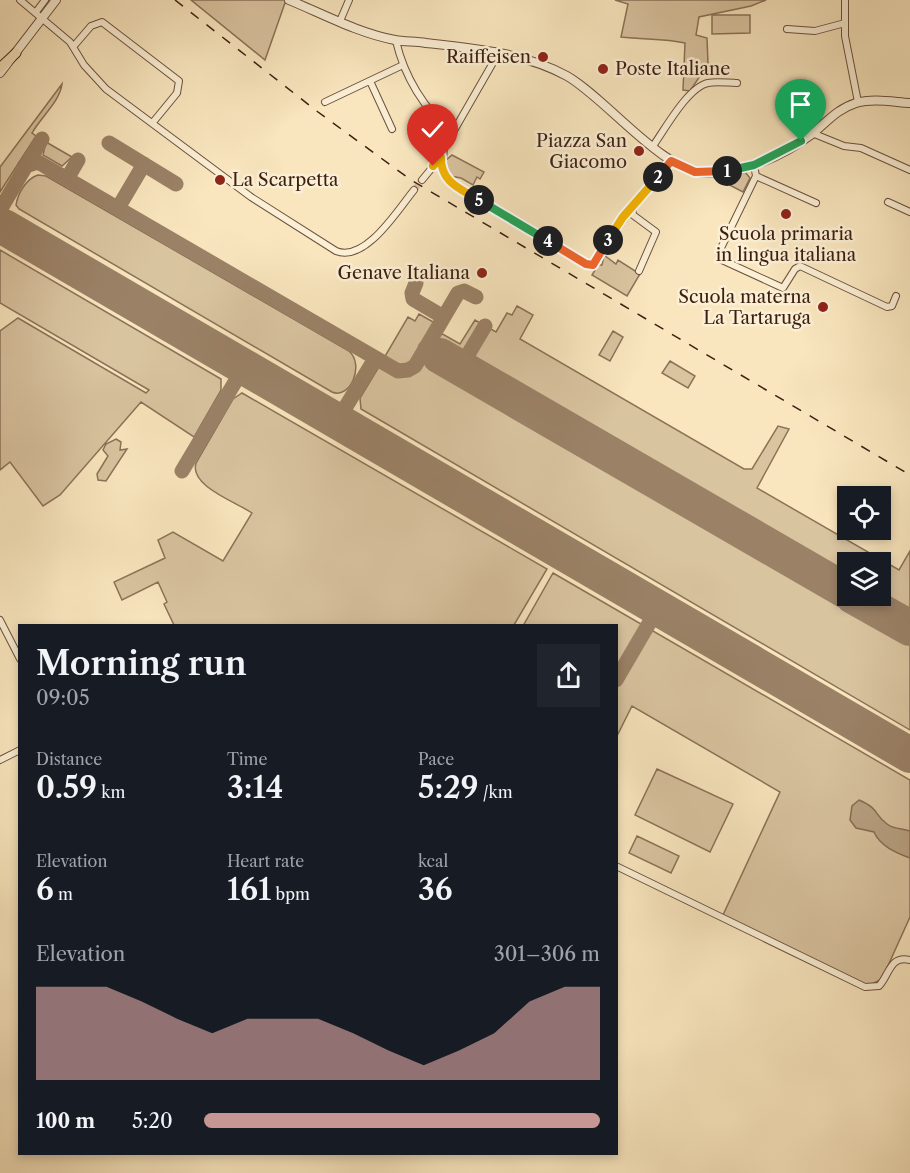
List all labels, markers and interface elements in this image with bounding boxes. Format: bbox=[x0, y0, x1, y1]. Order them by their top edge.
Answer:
place label: Raiffeisen bbox=[446, 46, 531, 68]
marker: Raiffeisen bbox=[536, 50, 550, 64]
place label: Poste Italiane bbox=[615, 58, 730, 80]
marker: Poste Italiane bbox=[596, 62, 610, 76]
pin bbox=[775, 79, 826, 141]
icon: arrive bbox=[784, 88, 817, 121]
pin bbox=[407, 104, 458, 166]
icon: check bbox=[416, 113, 449, 146]
place label: Piazza San Giacomo bbox=[536, 130, 627, 173]
marker: Piazza San Giacomo bbox=[632, 144, 646, 158]
pin: 1 bbox=[712, 156, 742, 186]
text: 1 bbox=[723, 161, 731, 181]
pin: 2 bbox=[643, 162, 673, 192]
text: 2 bbox=[653, 167, 663, 187]
place label: La Scarpetta bbox=[232, 169, 339, 191]
marker: La Scarpetta bbox=[213, 173, 227, 187]
pin: 5 bbox=[464, 185, 494, 215]
text: 5 bbox=[475, 190, 483, 210]
marker: Scuola primaria in lingua italiana bbox=[779, 207, 793, 221]
place label: Scuola primaria in lingua italiana bbox=[716, 223, 857, 266]
pin: 3 bbox=[593, 225, 623, 255]
pin: 4 bbox=[533, 226, 563, 256]
text: 3 bbox=[603, 230, 613, 250]
text: 4 bbox=[543, 231, 553, 251]
place label: Genave Italiana bbox=[338, 262, 470, 284]
marker: Genave Italiana bbox=[475, 266, 489, 280]
place label: Scuola materna La Tartaruga bbox=[678, 286, 812, 329]
marker: Scuola materna La Tartaruga bbox=[816, 300, 830, 314]
map controls bbox=[837, 486, 891, 606]
button: locate bbox=[837, 486, 891, 540]
button: layers bbox=[837, 552, 891, 606]
text: Morning run bbox=[36, 643, 247, 684]
button: share bbox=[537, 644, 600, 707]
text: 09:05 bbox=[36, 686, 90, 710]
text: Distance bbox=[36, 749, 102, 769]
text: Time bbox=[227, 749, 267, 769]
text: Pace bbox=[418, 749, 454, 769]
text: 0.59 bbox=[36, 769, 97, 806]
text: 3:14 bbox=[227, 769, 283, 806]
text: 5:29 bbox=[418, 769, 479, 806]
text: km bbox=[97, 782, 126, 802]
text: /km bbox=[479, 782, 513, 802]
text: Elevation bbox=[36, 851, 107, 871]
text: Heart rate bbox=[227, 851, 304, 871]
text: kcal bbox=[418, 851, 448, 871]
text: 6 bbox=[36, 871, 54, 908]
text: 161 bbox=[227, 871, 271, 908]
text: 36 bbox=[418, 871, 453, 908]
text: m bbox=[54, 884, 73, 904]
text: bpm bbox=[271, 884, 310, 904]
text: Elevation bbox=[36, 942, 125, 966]
text: 301–306 m bbox=[494, 942, 600, 966]
text: 100 m bbox=[36, 1109, 95, 1133]
text: 5:20 bbox=[132, 1109, 173, 1133]

